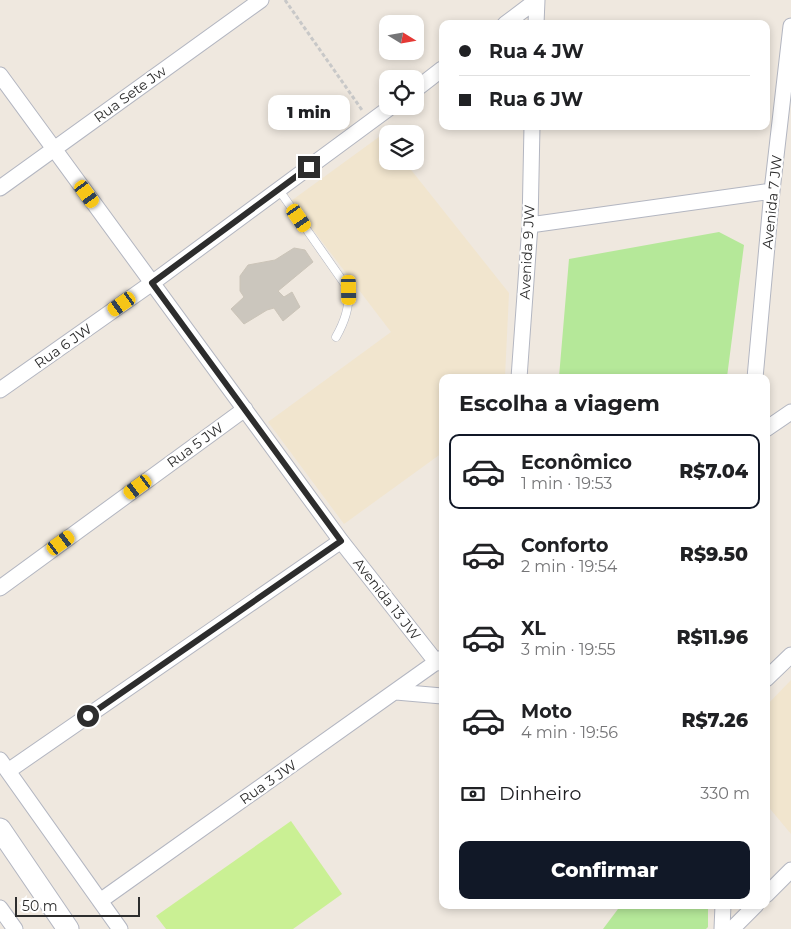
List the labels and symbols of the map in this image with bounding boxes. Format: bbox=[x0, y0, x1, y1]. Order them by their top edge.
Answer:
north arrow bbox=[379, 15, 424, 60]
street label: Rua Sete Jw bbox=[90, 61, 170, 126]
callout: 1 min bbox=[268, 94, 350, 130]
street label: Avenida 7 JW bbox=[758, 154, 786, 250]
route end bbox=[298, 156, 320, 178]
car bbox=[72, 177, 101, 211]
car bbox=[284, 201, 313, 235]
street label: Avenida 9 JW bbox=[516, 204, 538, 300]
car bbox=[341, 275, 356, 305]
car bbox=[105, 289, 138, 319]
street label: Rua 6 JW bbox=[31, 319, 96, 372]
street label: Rua 5 JW bbox=[163, 418, 227, 472]
car bbox=[121, 472, 154, 502]
car bbox=[44, 528, 77, 558]
street label: Avenida 13 JW bbox=[349, 554, 425, 644]
route start bbox=[77, 705, 99, 727]
street label: Rua 3 JW bbox=[236, 756, 300, 808]
scale bar bbox=[15, 894, 140, 917]

